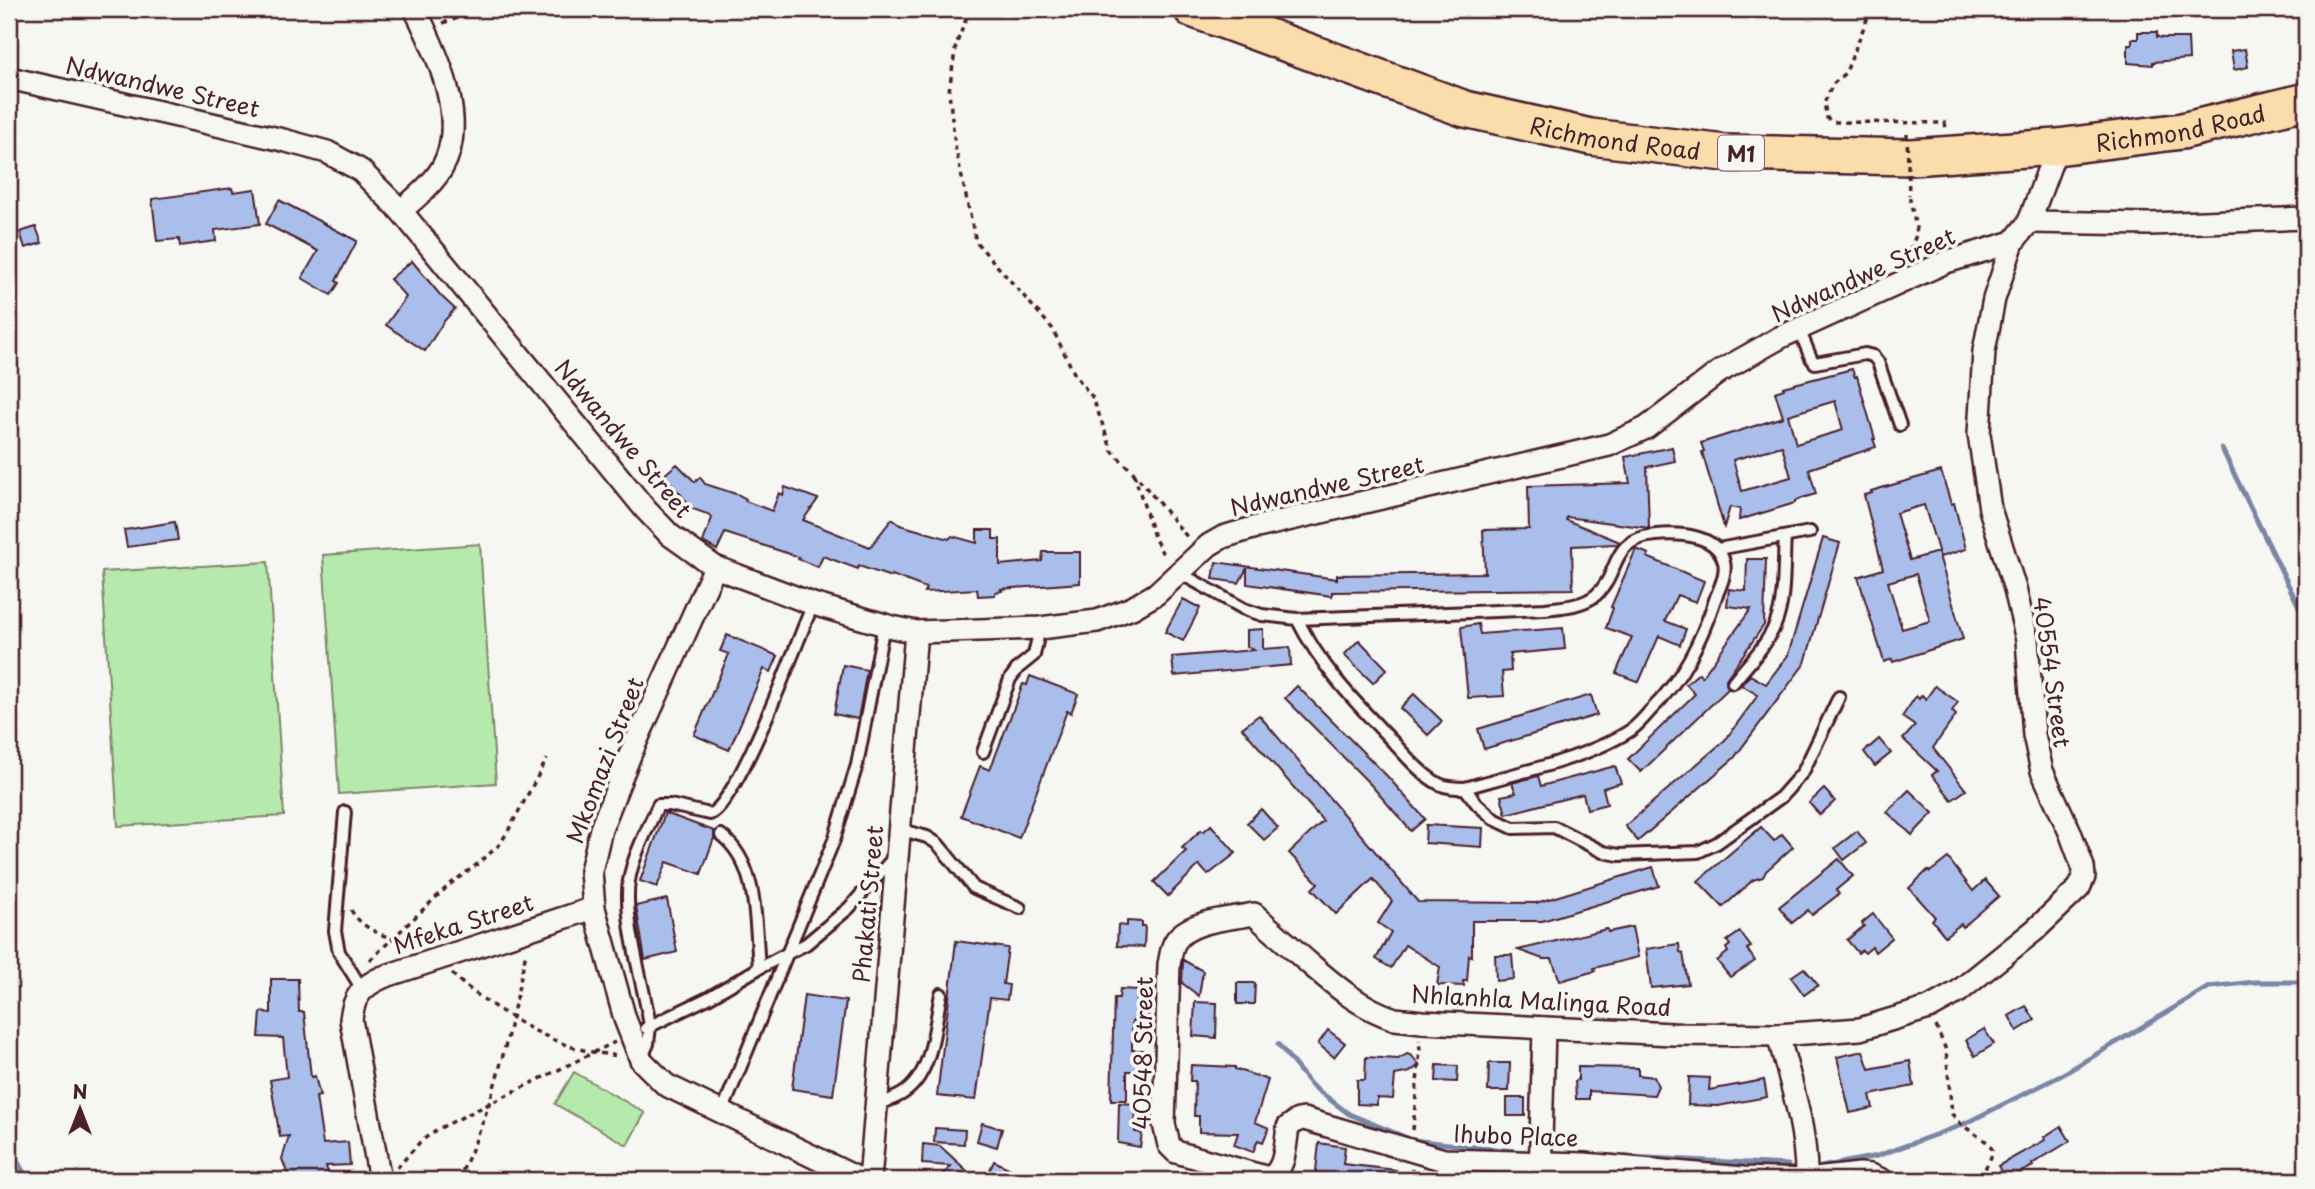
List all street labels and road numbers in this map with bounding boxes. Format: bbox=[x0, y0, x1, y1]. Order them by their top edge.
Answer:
street label: Ndwandwe Street bbox=[63, 47, 263, 125]
street label: Richmond Road bbox=[2093, 94, 2269, 159]
street label: Richmond Road bbox=[1527, 106, 1703, 167]
road number: M1 bbox=[1718, 136, 1764, 170]
street label: Ndwandwe Street bbox=[1766, 218, 1960, 330]
street label: Ndwandwe Street bbox=[547, 351, 701, 525]
street label: Ndwandwe Street bbox=[1227, 446, 1427, 524]
street label: 40554 Street bbox=[2025, 594, 2081, 750]
street label: Mkomazi Street bbox=[556, 672, 652, 848]
street label: Phakati Street bbox=[843, 824, 891, 984]
street label: Mfeka Street bbox=[389, 884, 537, 962]
street label: 40548 Street bbox=[1123, 976, 1161, 1130]
street label: Nhlanhla Malinga Road bbox=[1410, 976, 1672, 1024]
street label: Ihubo Place bbox=[1453, 1115, 1579, 1155]

